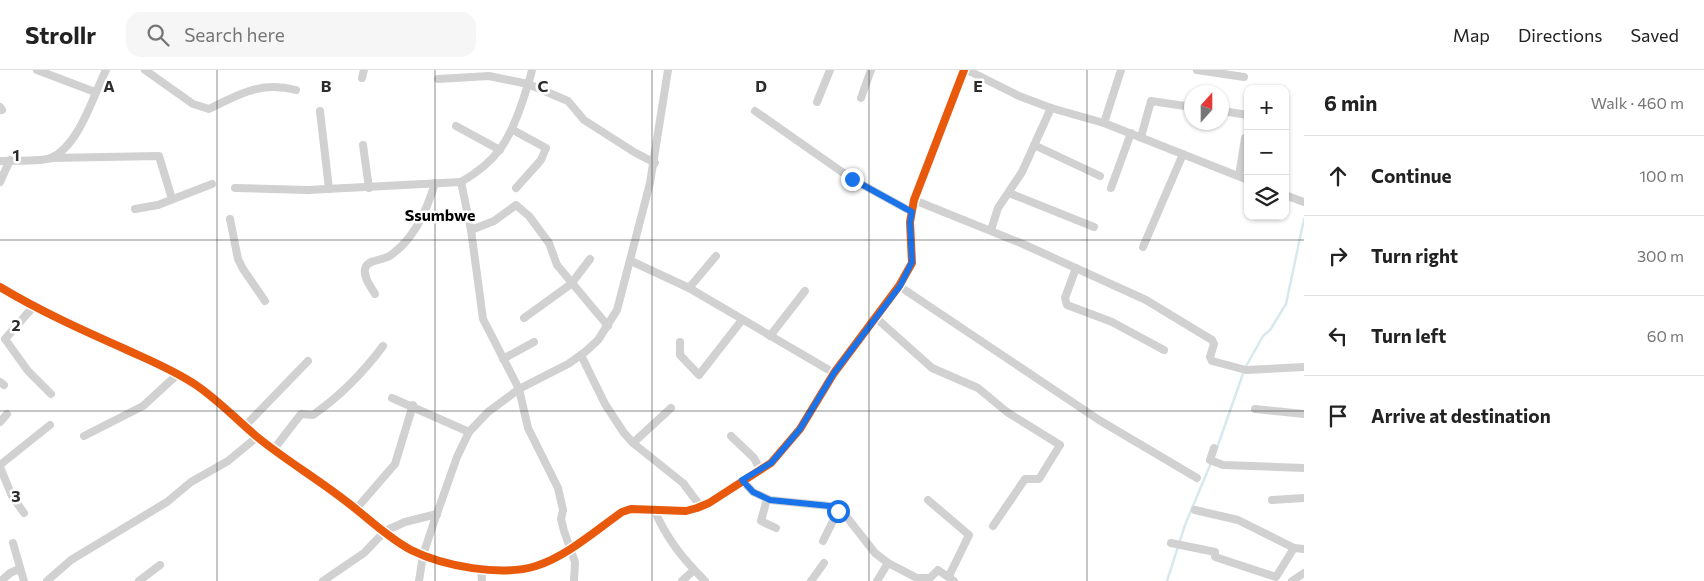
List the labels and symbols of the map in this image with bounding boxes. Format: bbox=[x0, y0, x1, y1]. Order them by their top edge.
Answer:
text: A bbox=[103, 76, 115, 95]
text: B bbox=[321, 76, 332, 95]
text: C bbox=[538, 76, 549, 95]
text: D bbox=[755, 76, 767, 95]
text: E bbox=[973, 76, 983, 95]
north arrow bbox=[1184, 85, 1229, 130]
text: 1 bbox=[12, 145, 20, 164]
route end bbox=[841, 168, 864, 191]
district label: Ssumbwe bbox=[405, 205, 475, 224]
text: 2 bbox=[11, 315, 21, 334]
text: 3 bbox=[11, 486, 21, 505]
route start bbox=[827, 500, 850, 523]

